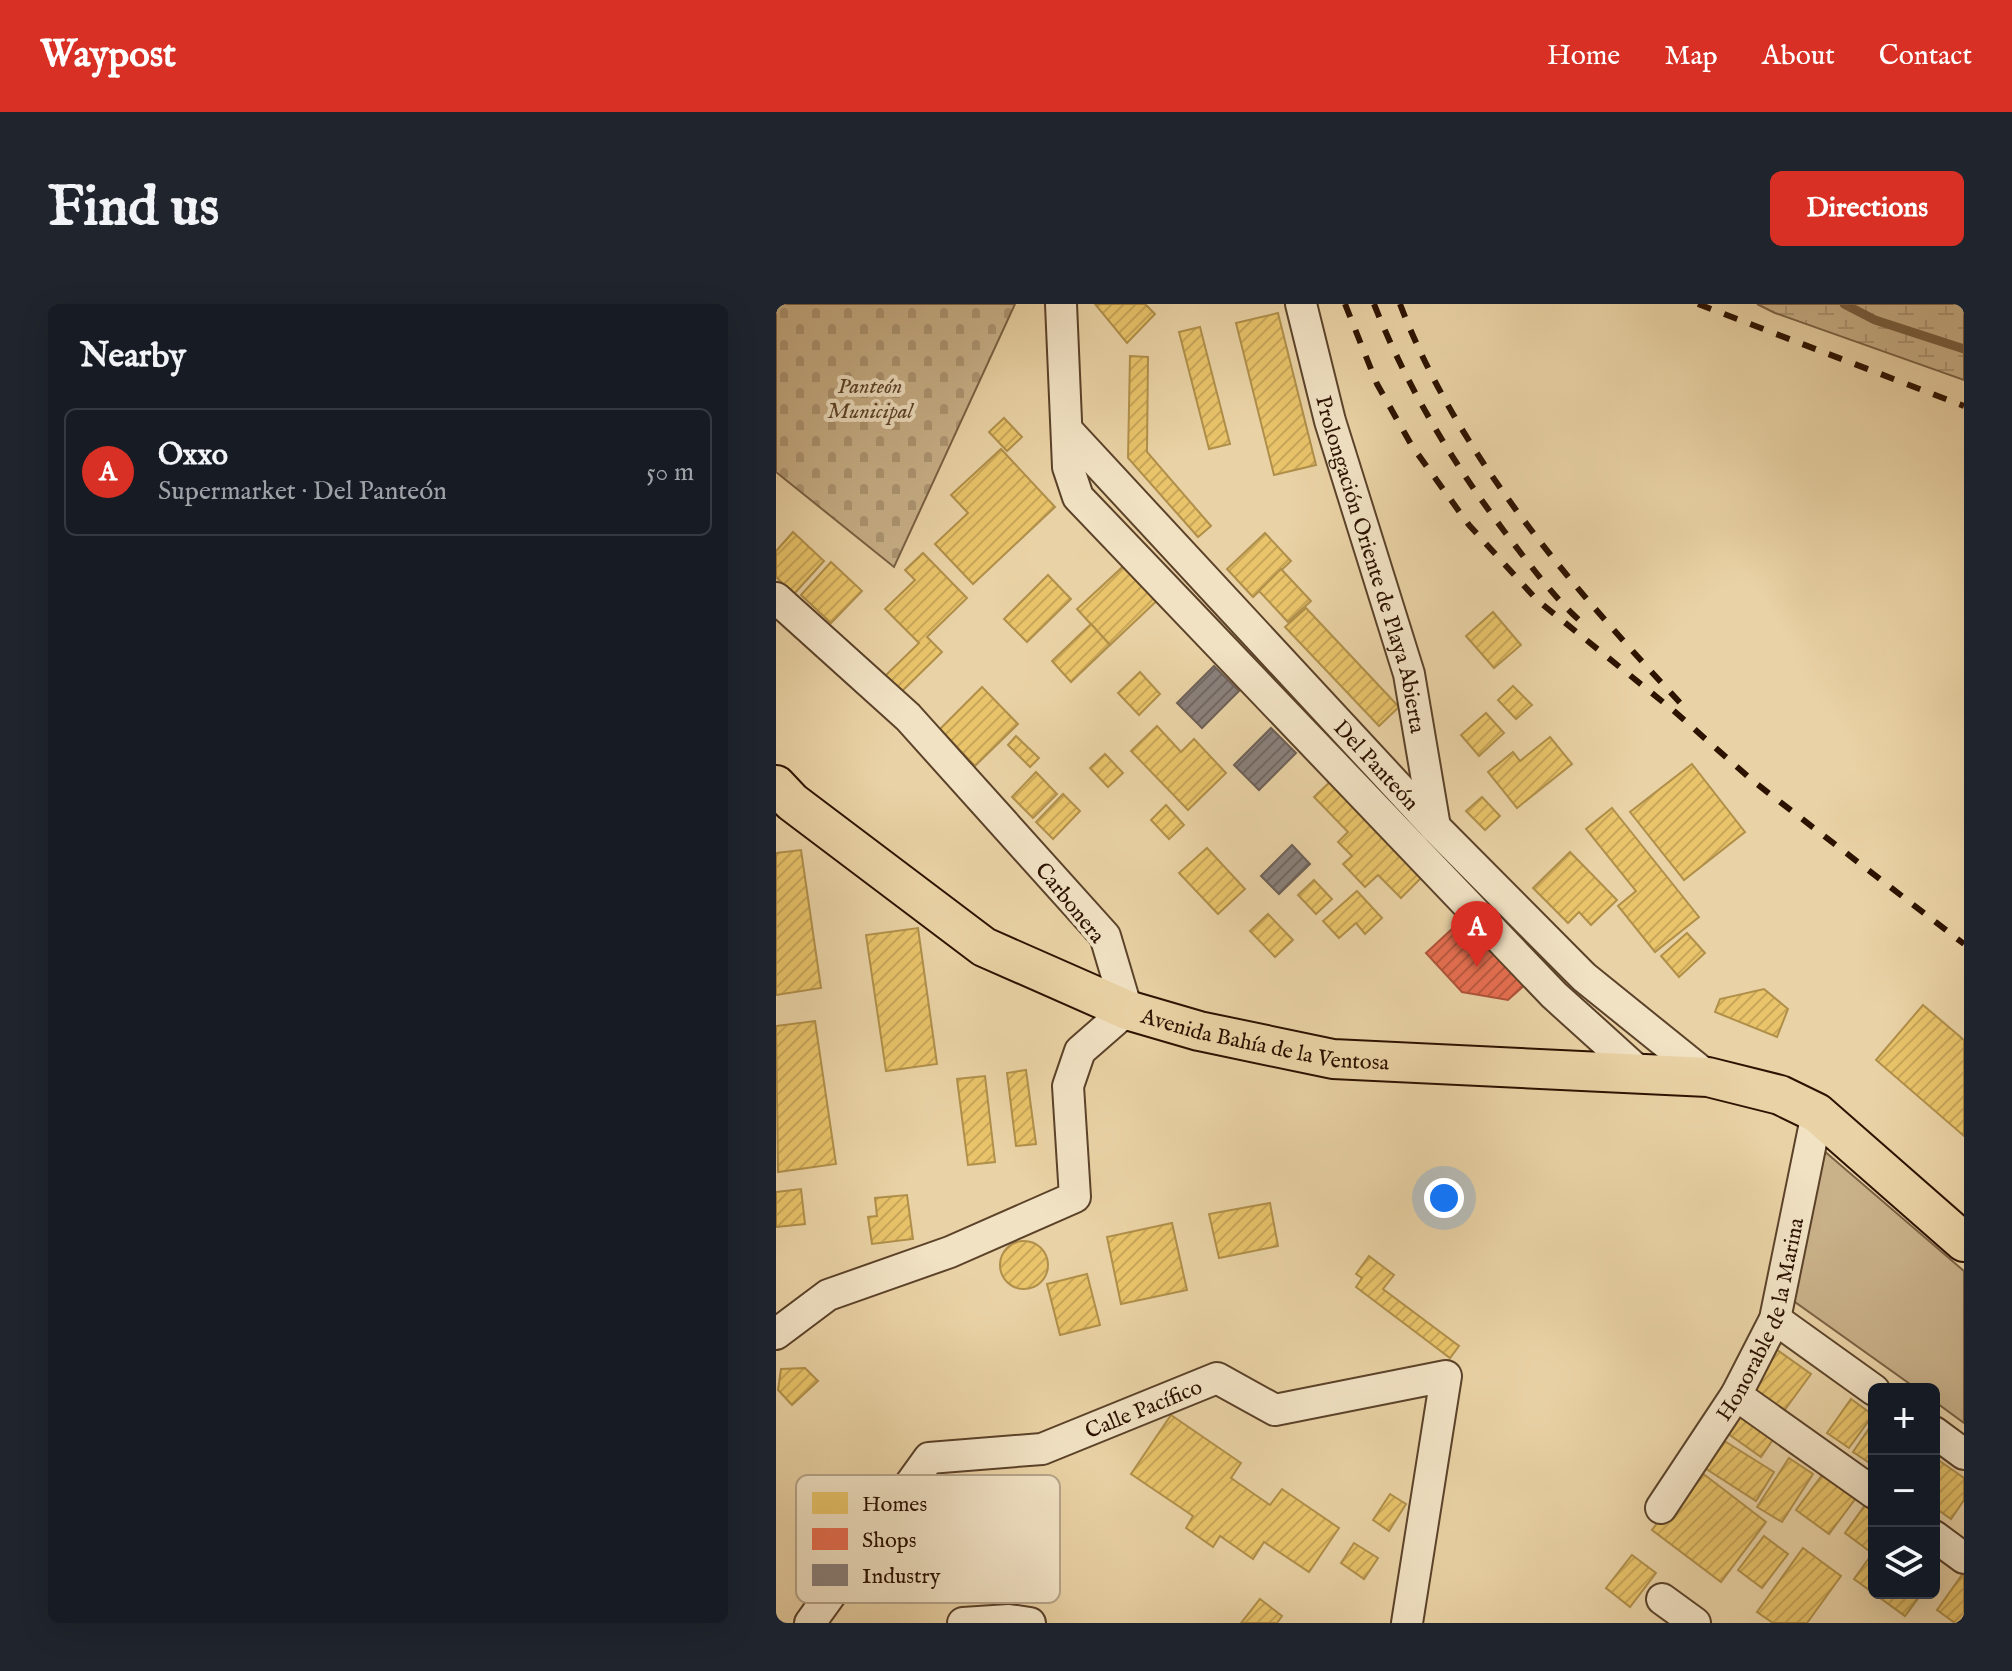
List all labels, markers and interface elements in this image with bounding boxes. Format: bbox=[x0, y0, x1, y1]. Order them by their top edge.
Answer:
text: Waypost bbox=[40, 32, 176, 80]
text: Home bbox=[1547, 39, 1620, 74]
text: Map bbox=[1664, 39, 1718, 74]
text: About bbox=[1762, 39, 1835, 74]
text: Contact bbox=[1879, 39, 1972, 74]
button: Directions bbox=[1770, 171, 1964, 246]
text: Find us bbox=[48, 173, 219, 244]
text: Nearby bbox=[80, 335, 186, 378]
park label: Panteón Municipal bbox=[827, 373, 915, 426]
street label: Prolongación Oriente de Playa Abierta bbox=[1308, 393, 1431, 736]
text: Oxxo bbox=[158, 437, 228, 475]
text: A bbox=[99, 456, 117, 489]
text: 50 m bbox=[646, 456, 694, 489]
text: Supermarket · Del Panteón bbox=[158, 475, 447, 508]
street label: Del Panteón bbox=[1327, 715, 1425, 817]
street label: Carbonera bbox=[1028, 857, 1111, 950]
pin: A bbox=[1451, 901, 1503, 967]
street label: Avenida Bahía de la Ventosa bbox=[1137, 1003, 1390, 1078]
your location bbox=[1424, 1178, 1464, 1218]
street label: Honorable de la Marina bbox=[1711, 1215, 1811, 1427]
street label: Calle Pacífico bbox=[1081, 1374, 1207, 1446]
map controls bbox=[1868, 1383, 1940, 1599]
button: + bbox=[1868, 1383, 1940, 1455]
button: − bbox=[1868, 1455, 1940, 1527]
legend bbox=[796, 1475, 1060, 1603]
text: Homes bbox=[862, 1491, 927, 1519]
text: Shops bbox=[862, 1527, 916, 1555]
button: layers bbox=[1868, 1527, 1940, 1599]
text: Industry bbox=[862, 1563, 941, 1591]

